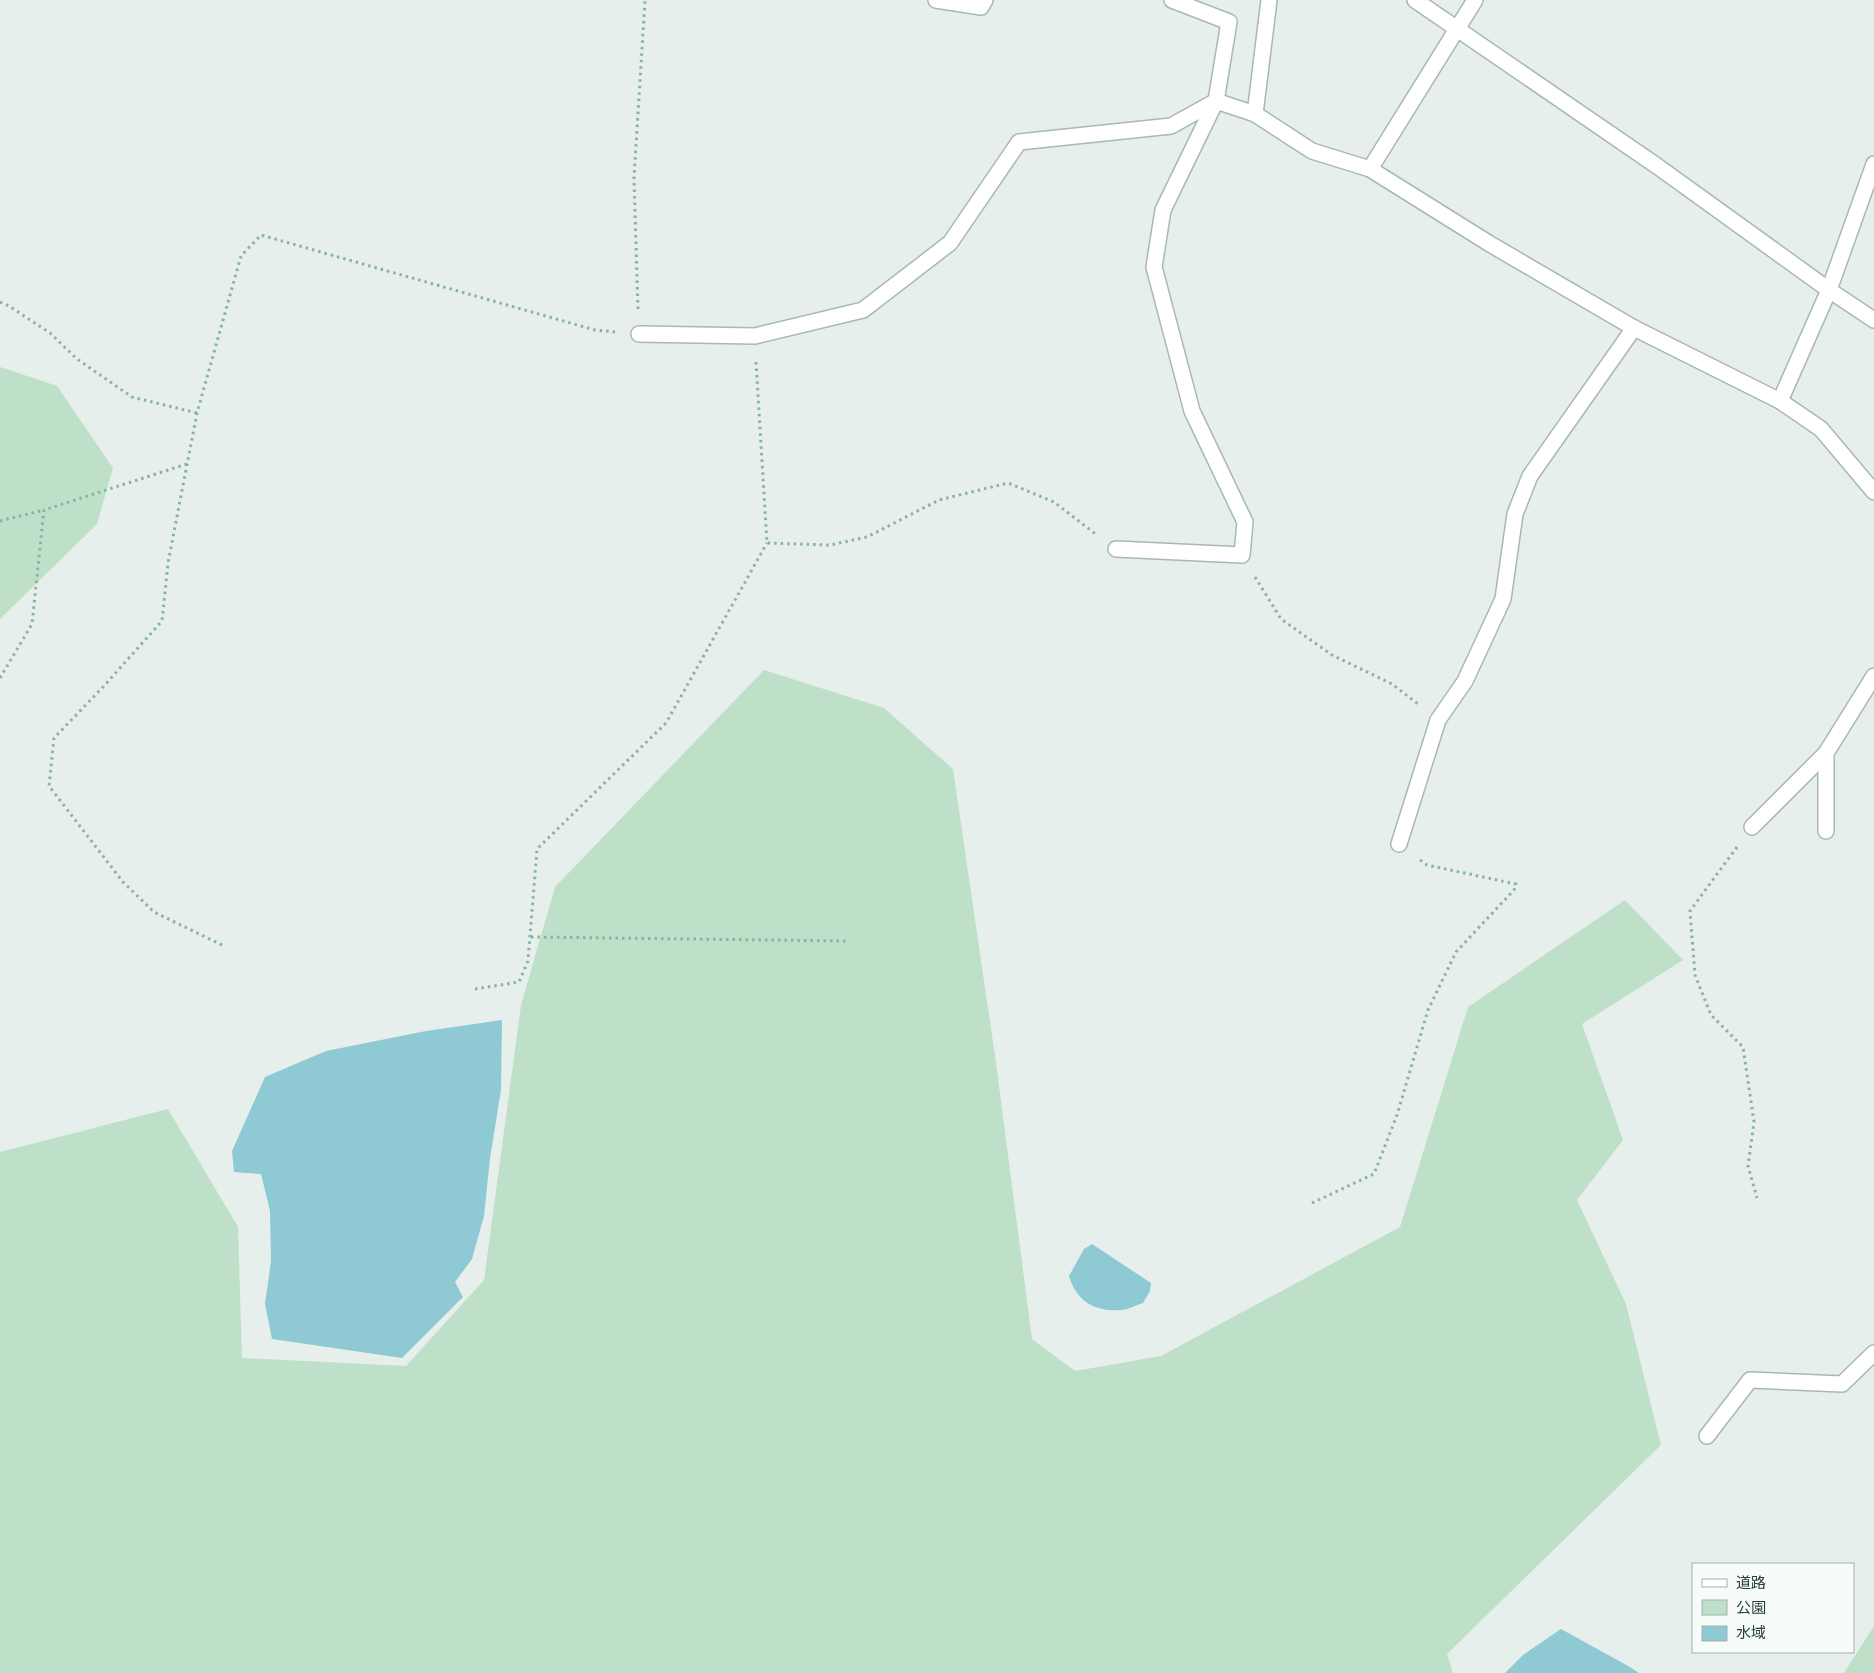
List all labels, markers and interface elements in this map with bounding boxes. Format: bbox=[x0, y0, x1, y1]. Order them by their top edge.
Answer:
legend bbox=[1692, 1563, 1854, 1653]
text: 道路 bbox=[1736, 1574, 1766, 1591]
text: 公園 bbox=[1736, 1599, 1766, 1616]
text: 水域 bbox=[1736, 1624, 1766, 1641]

